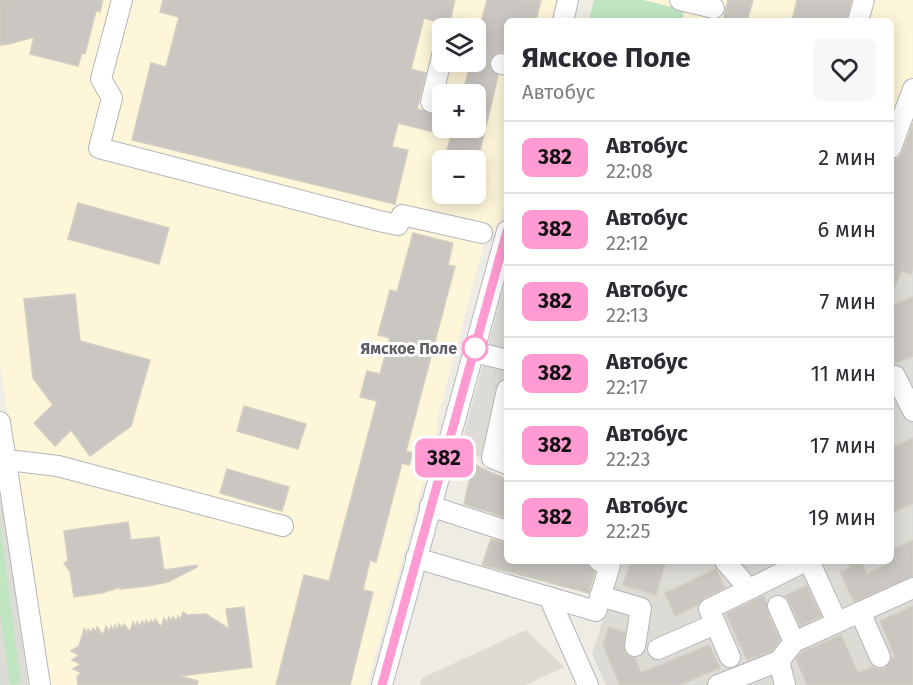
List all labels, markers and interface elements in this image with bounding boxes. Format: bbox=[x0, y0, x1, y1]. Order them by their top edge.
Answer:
map controls bbox=[432, 18, 486, 204]
button: layers bbox=[432, 18, 486, 72]
button: heart bbox=[813, 38, 876, 101]
text: Ямское Поле bbox=[522, 41, 691, 74]
text: Автобус bbox=[522, 80, 595, 104]
button: + bbox=[432, 84, 486, 138]
text: Автобус bbox=[606, 132, 688, 159]
text: 382 bbox=[538, 144, 572, 170]
text: 2 мин bbox=[818, 144, 876, 171]
button: − bbox=[432, 150, 486, 204]
text: 22:08 bbox=[606, 159, 653, 183]
text: Автобус bbox=[606, 204, 688, 231]
text: 382 bbox=[538, 216, 572, 242]
text: 6 мин bbox=[817, 216, 876, 243]
text: 22:12 bbox=[606, 231, 648, 255]
text: Автобус bbox=[606, 276, 688, 303]
text: 382 bbox=[538, 288, 572, 314]
text: 7 мин bbox=[819, 288, 876, 315]
text: 22:13 bbox=[606, 303, 648, 327]
marker: Ямское Поле bbox=[462, 335, 488, 361]
place label: Ямское Поле bbox=[361, 339, 457, 358]
text: Автобус bbox=[606, 348, 688, 375]
text: 382 bbox=[538, 360, 572, 386]
text: 11 мин bbox=[810, 360, 876, 387]
text: 22:17 bbox=[606, 375, 647, 399]
text: Автобус bbox=[606, 420, 688, 447]
text: 382 bbox=[538, 432, 572, 458]
text: 17 мин bbox=[810, 432, 876, 459]
line badge: 382 bbox=[410, 438, 478, 478]
text: 382 bbox=[427, 445, 461, 471]
text: 22:23 bbox=[606, 447, 650, 471]
text: Автобус bbox=[606, 492, 688, 519]
text: 382 bbox=[538, 504, 572, 530]
text: 19 мин bbox=[808, 504, 876, 531]
text: 22:25 bbox=[606, 519, 651, 543]

